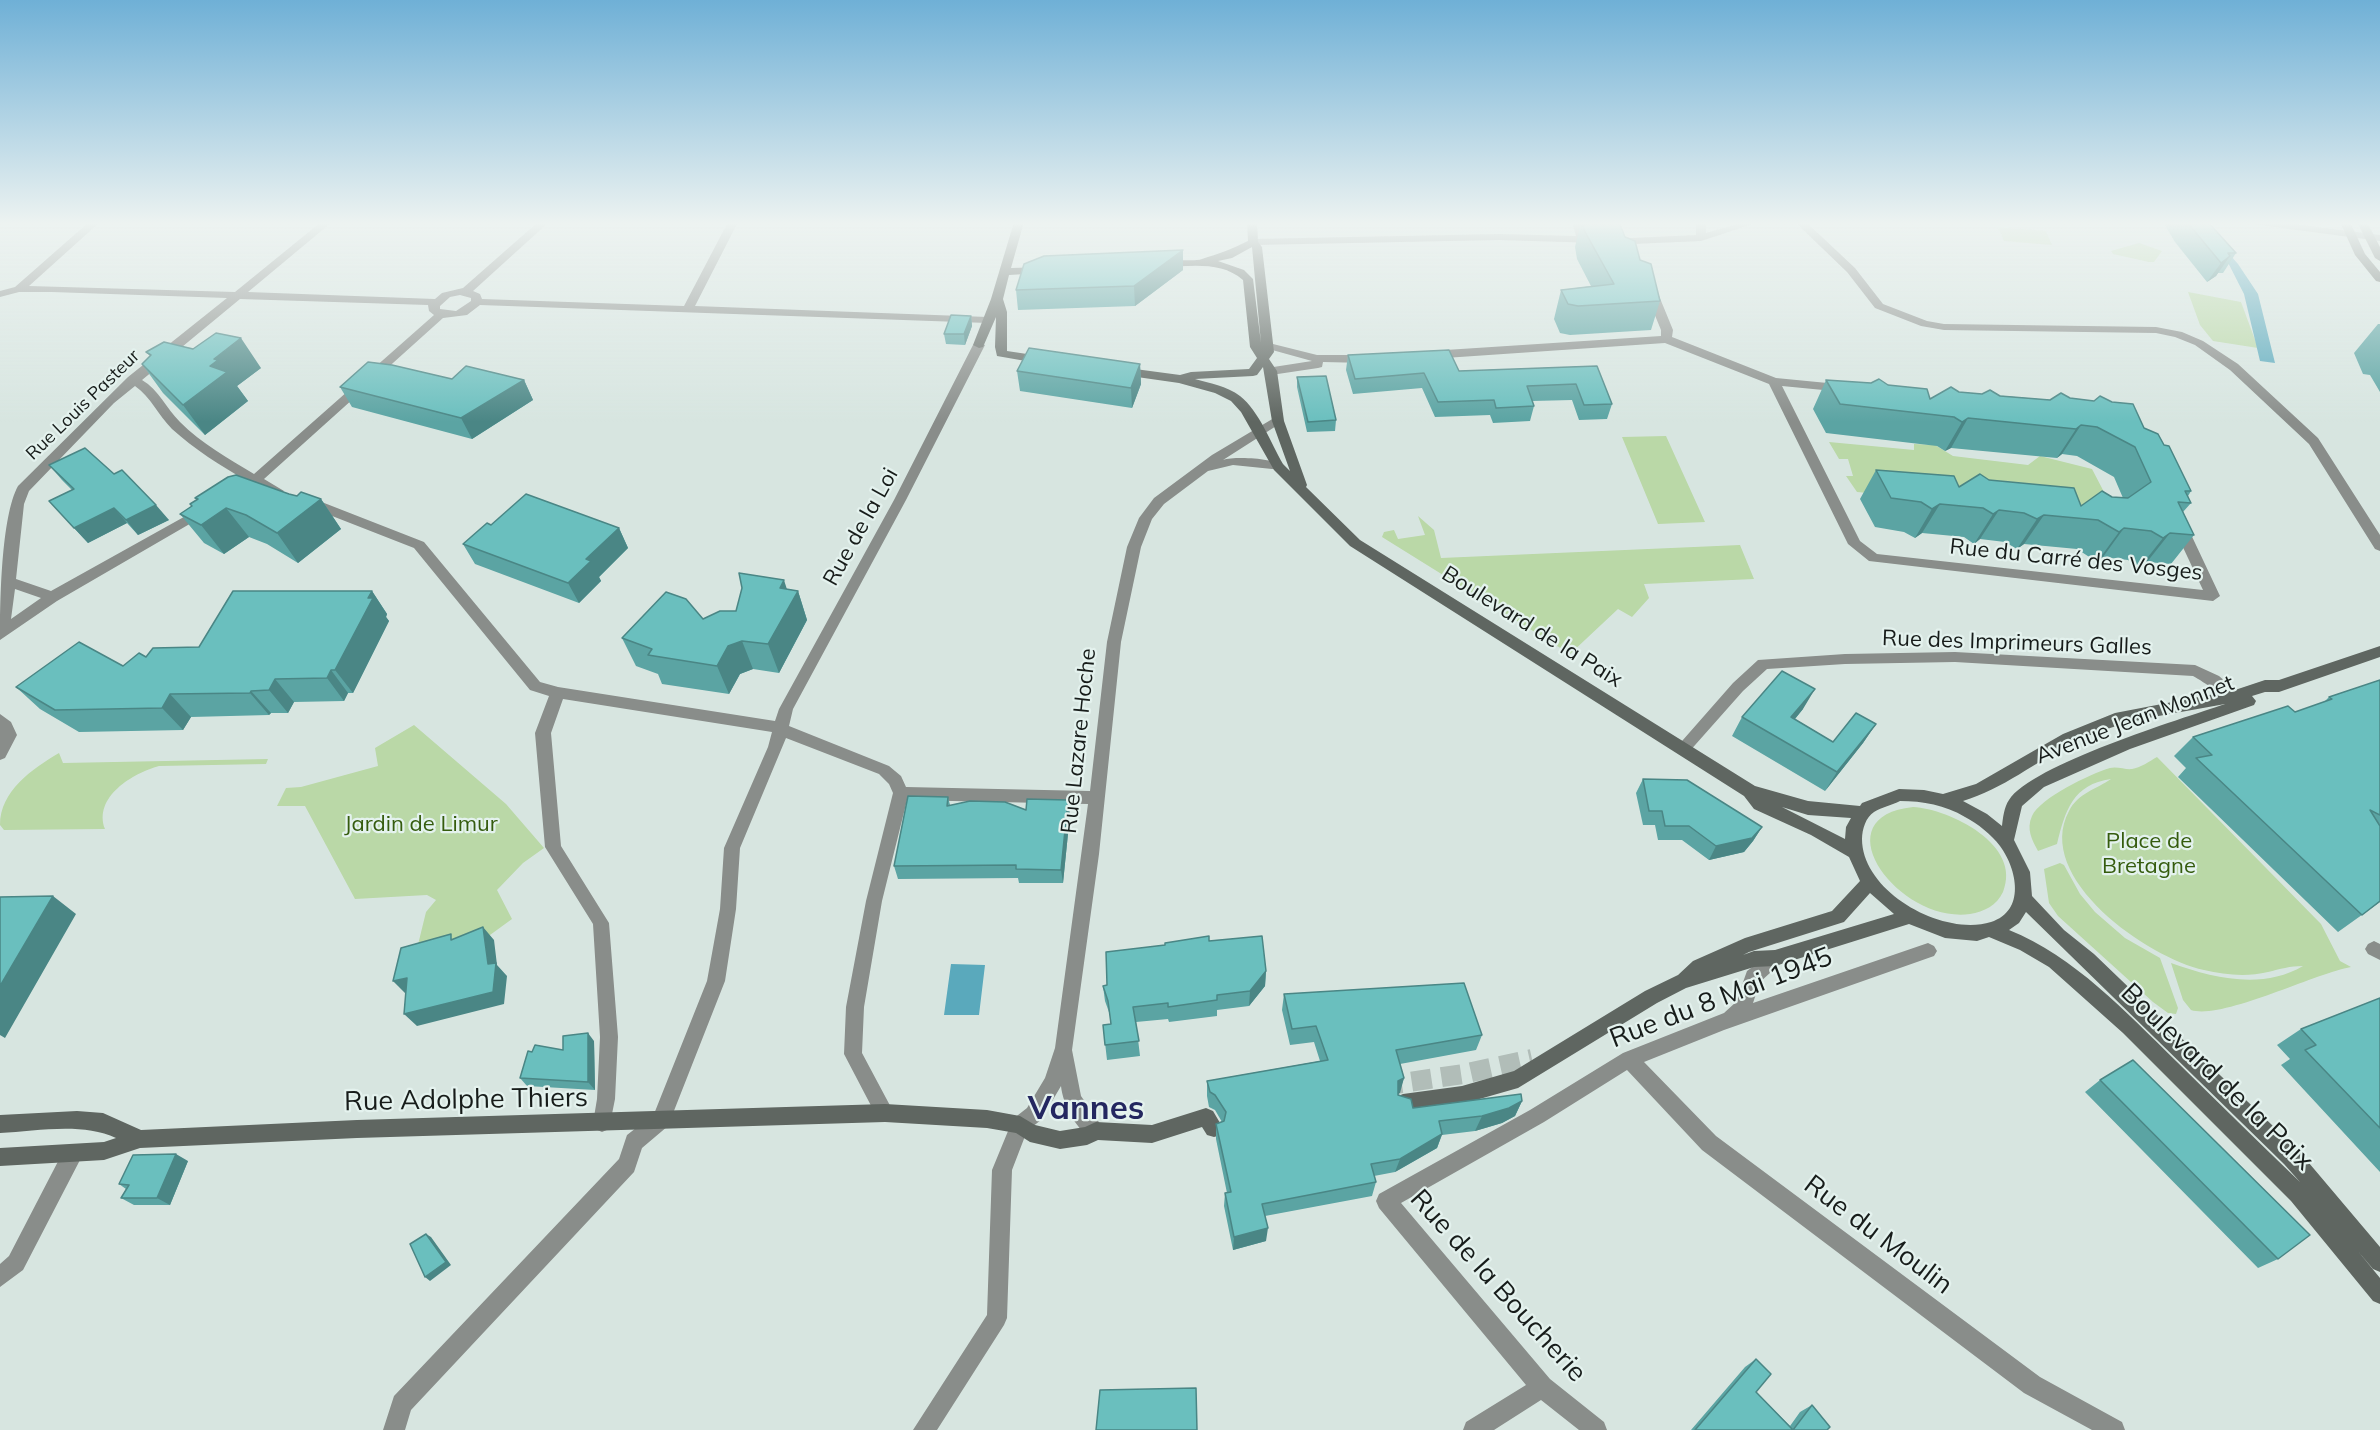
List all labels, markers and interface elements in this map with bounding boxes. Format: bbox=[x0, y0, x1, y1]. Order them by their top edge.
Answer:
street label: Rue Louis Pasteur bbox=[22, 345, 144, 465]
street label: Rue de la Loi bbox=[818, 464, 904, 590]
street label: Rue du Carré des Vosges bbox=[1948, 534, 2204, 586]
street label: Boulevard de la Paix bbox=[1437, 561, 1627, 693]
street label: Rue des Imprimeurs Galles bbox=[1882, 625, 2152, 661]
street label: Rue Lazare Hoche bbox=[1056, 647, 1102, 835]
street label: Avenue Jean Monnet bbox=[2032, 670, 2238, 770]
park label: Jardin de Limur bbox=[344, 811, 498, 837]
park label: Place de Bretagne bbox=[2102, 828, 2196, 879]
street label: Rue du 8 Mai 1945 bbox=[1605, 941, 1837, 1055]
street label: Boulevard de la Paix bbox=[2114, 977, 2320, 1177]
street label: Rue Adolphe Thiers bbox=[344, 1082, 588, 1118]
district label: Vannes bbox=[1028, 1089, 1144, 1129]
street label: Rue du Moulin bbox=[1797, 1169, 1959, 1301]
street label: Rue de la Boucherie bbox=[1403, 1183, 1593, 1389]

